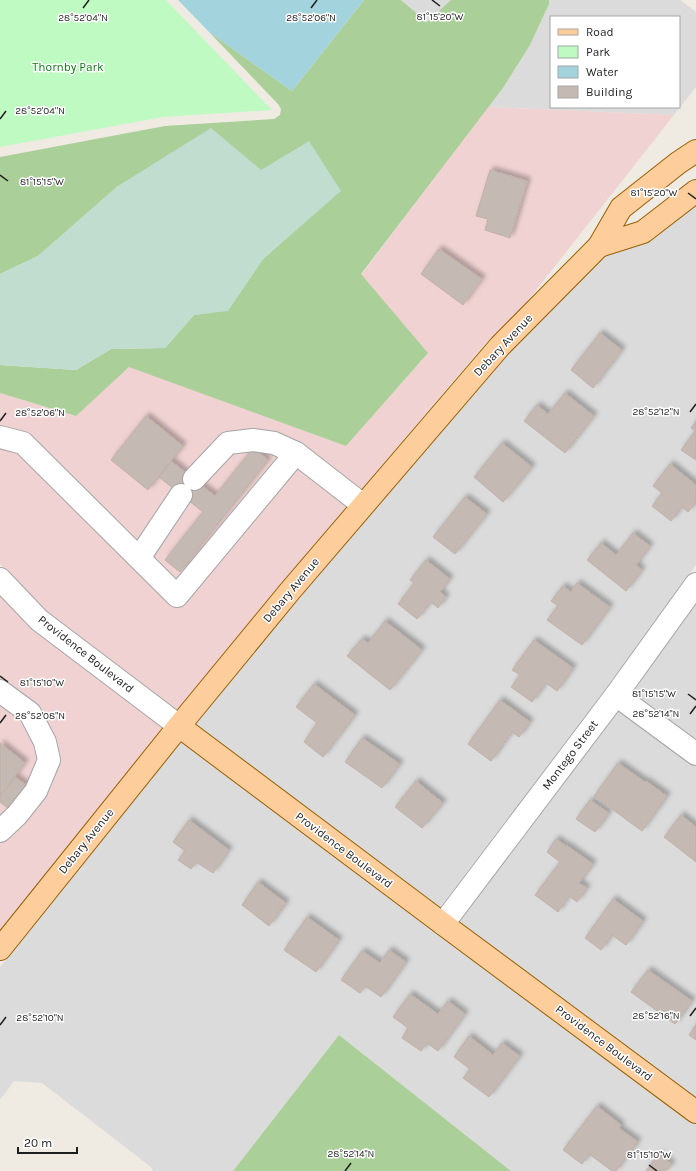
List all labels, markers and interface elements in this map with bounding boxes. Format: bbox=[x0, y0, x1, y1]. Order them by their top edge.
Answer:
text: 81°15'20"W bbox=[417, 11, 463, 23]
text: 28°52'04"N bbox=[58, 12, 108, 24]
text: 28°52'06"N bbox=[286, 12, 336, 24]
legend bbox=[550, 16, 680, 108]
text: Road bbox=[586, 25, 614, 39]
text: Park bbox=[586, 45, 611, 59]
park label: Thornby Park bbox=[32, 60, 104, 74]
text: Water bbox=[586, 65, 619, 79]
text: Building bbox=[586, 85, 633, 99]
text: 28°52'04"N bbox=[15, 105, 65, 117]
text: 81°15'15"W bbox=[20, 176, 64, 188]
text: 81°15'20"W bbox=[631, 187, 677, 199]
street label: Debary Avenue bbox=[471, 311, 535, 379]
text: 28°52'12"N bbox=[632, 406, 680, 418]
text: 28°52'06"N bbox=[15, 407, 65, 419]
street label: Debary Avenue bbox=[260, 555, 322, 625]
street label: Providence Boulevard bbox=[35, 612, 137, 696]
text: 81°15'10"W bbox=[20, 677, 64, 689]
text: 81°15'15"W bbox=[632, 688, 676, 700]
text: 28°52'14"N bbox=[633, 708, 679, 720]
text: 28°52'08"N bbox=[15, 710, 65, 722]
street label: Montego Street bbox=[539, 717, 601, 793]
street label: Debary Avenue bbox=[55, 805, 117, 877]
street label: Providence Boulevard bbox=[293, 809, 395, 891]
street label: Providence Boulevard bbox=[553, 1002, 655, 1084]
text: 28°52'16"N bbox=[632, 1010, 680, 1022]
text: 28°52'10"N bbox=[16, 1012, 64, 1024]
scale bar bbox=[18, 1129, 77, 1155]
text: 20 m bbox=[24, 1136, 52, 1150]
text: 28°52'14"N bbox=[328, 1148, 374, 1160]
text: 81°15'10"W bbox=[627, 1149, 671, 1161]

